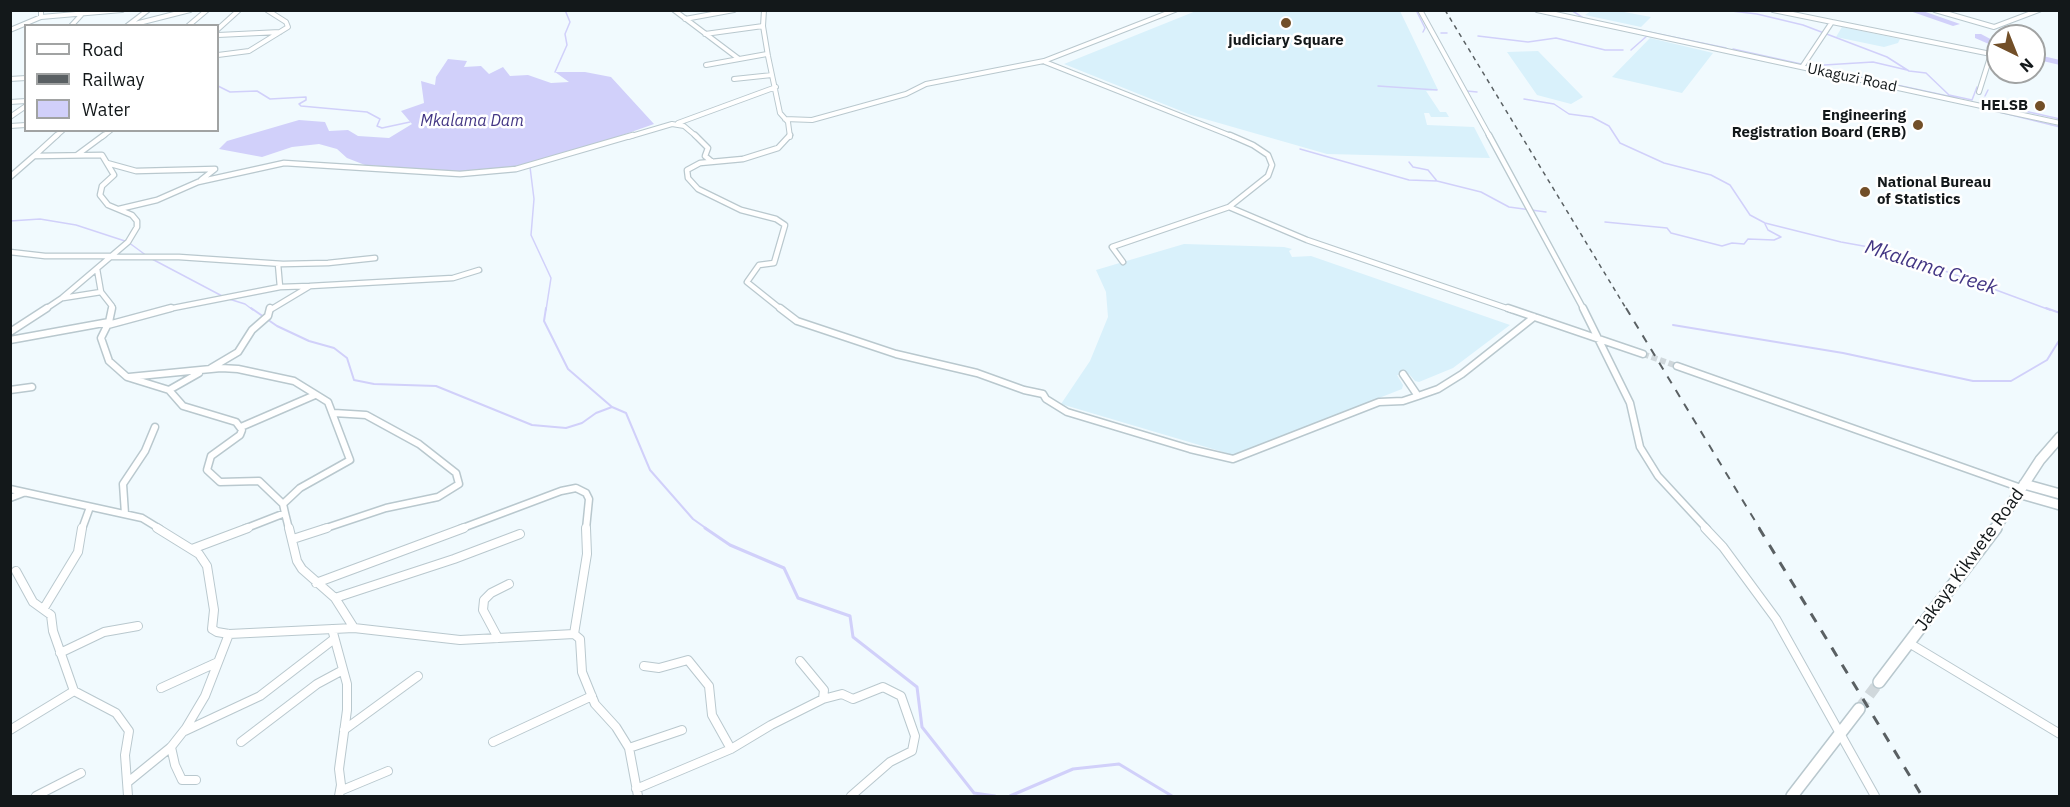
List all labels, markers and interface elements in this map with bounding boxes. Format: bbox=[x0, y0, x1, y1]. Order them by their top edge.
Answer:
marker: judiciary Square bbox=[1279, 16, 1293, 30]
legend bbox=[24, 24, 219, 132]
north arrow bbox=[1986, 24, 2046, 84]
place label: judiciary Square bbox=[1228, 32, 1344, 50]
text: Road bbox=[82, 38, 123, 61]
text: N bbox=[2016, 54, 2038, 77]
street label: Ukaguzi Road bbox=[1806, 60, 1898, 96]
text: Railway bbox=[82, 68, 144, 91]
place label: HELSB bbox=[1981, 97, 2028, 115]
text: Water bbox=[82, 98, 130, 121]
marker: HELSB bbox=[2033, 99, 2047, 113]
place label: Engineering Registration Board (ERB) bbox=[1732, 107, 1906, 142]
water label: Mkalama Dam bbox=[420, 111, 524, 131]
marker: Engineering Registration Board (ERB) bbox=[1911, 118, 1925, 132]
place label: National Bureau of Statistics bbox=[1877, 174, 1991, 209]
marker: National Bureau of Statistics bbox=[1858, 185, 1872, 199]
water label: Mkalama Creek bbox=[1862, 235, 2000, 301]
street label: Jakaya Kikwete Road bbox=[1911, 484, 2029, 636]

